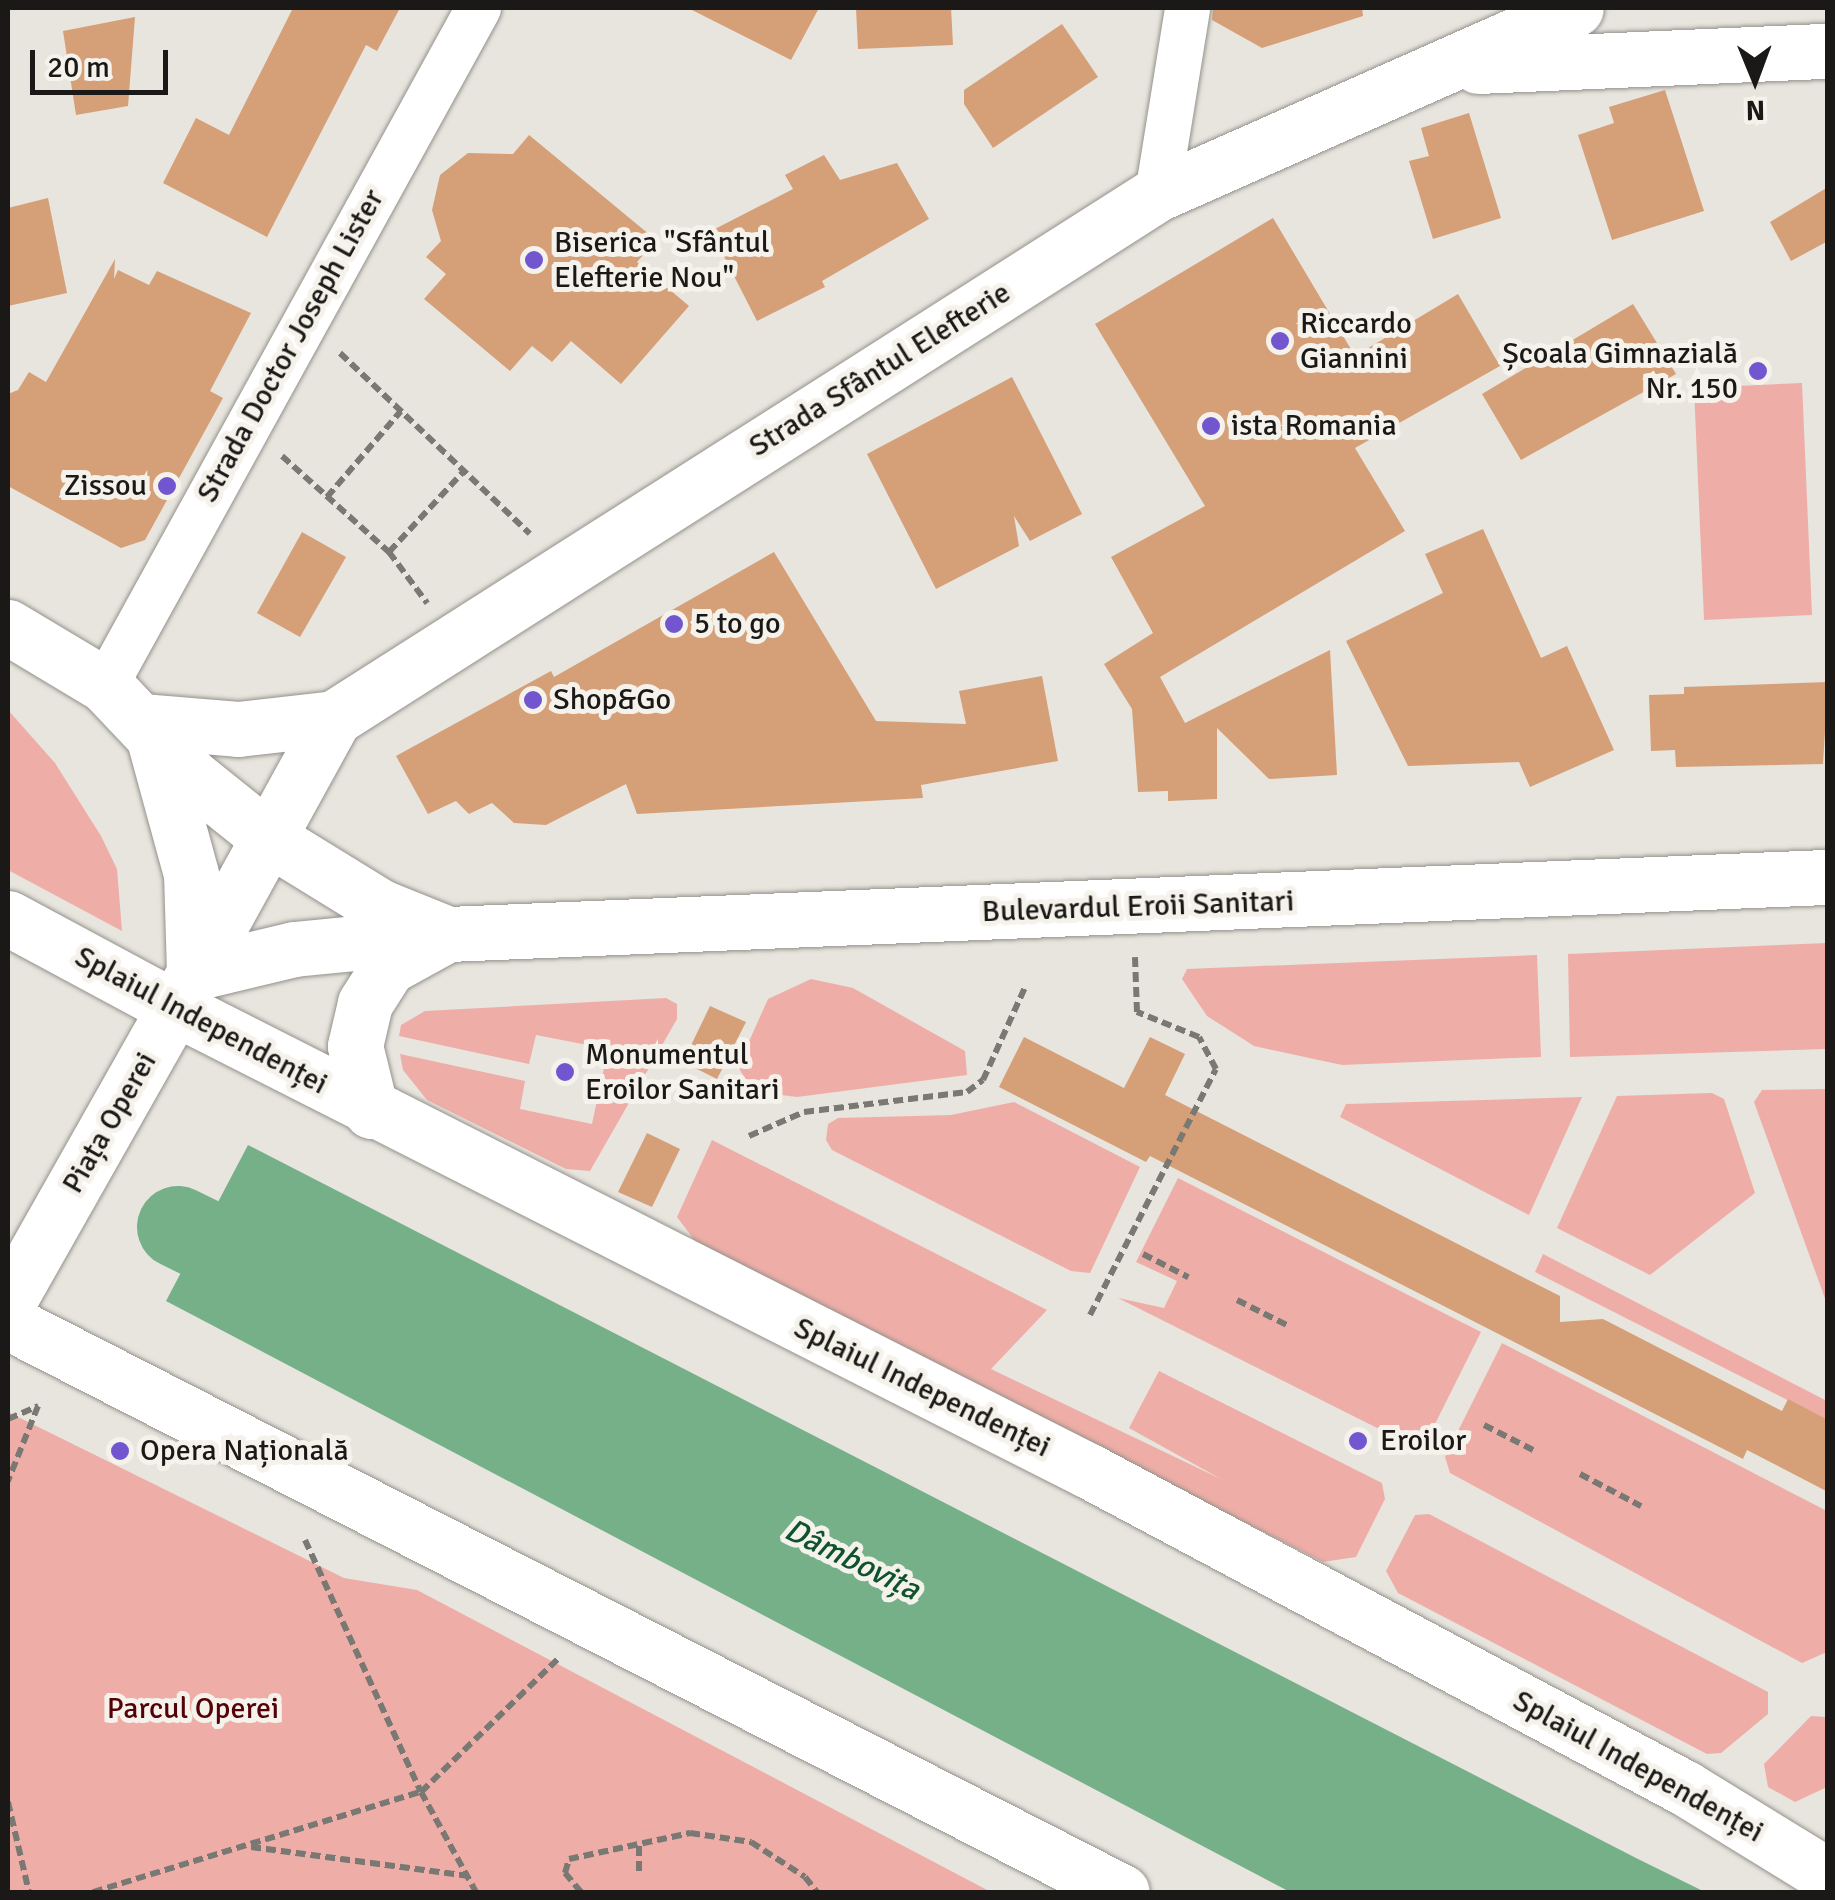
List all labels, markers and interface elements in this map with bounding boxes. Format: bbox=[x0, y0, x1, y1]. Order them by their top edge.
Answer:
scale bar bbox=[35, 30, 172, 92]
north arrow bbox=[1705, 30, 1805, 130]
text: 20 m bbox=[47, 49, 110, 86]
text: N bbox=[1745, 93, 1766, 127]
street label: Strada Doctor Joseph Lister bbox=[190, 183, 392, 509]
place label: Biserica "Sfântul Elefterie Nou" bbox=[554, 225, 770, 296]
marker: Biserica "Sfântul Elefterie Nou" bbox=[523, 249, 545, 271]
street label: Strada Sfântul Elefterie bbox=[743, 275, 1017, 465]
place label: Riccardo Giannini bbox=[1300, 306, 1412, 376]
marker: Riccardo Giannini bbox=[1269, 330, 1291, 352]
place label: Școala Gimnazială Nr. 150 bbox=[1502, 336, 1738, 406]
marker: Școala Gimnazială Nr. 150 bbox=[1747, 360, 1769, 382]
place label: ista Romania bbox=[1231, 408, 1397, 444]
marker: ista Romania bbox=[1200, 415, 1222, 437]
place label: Zissou bbox=[64, 468, 147, 504]
marker: Zissou bbox=[156, 475, 178, 497]
place label: 5 to go bbox=[694, 606, 781, 642]
marker: 5 to go bbox=[663, 613, 685, 635]
place label: Shop&Go bbox=[553, 682, 671, 718]
marker: Shop&Go bbox=[522, 689, 544, 711]
street label: Bulevardul Eroii Sanitari bbox=[981, 884, 1295, 930]
street label: Splaiul Independenței bbox=[69, 939, 333, 1103]
place label: Monumentul Eroilor Sanitari bbox=[585, 1037, 780, 1108]
street label: Piața Operei bbox=[55, 1046, 165, 1200]
marker: Monumentul Eroilor Sanitari bbox=[554, 1061, 576, 1083]
street label: Splaiul Independenței bbox=[788, 1310, 1056, 1466]
place label: Eroilor bbox=[1380, 1423, 1466, 1459]
marker: Eroilor bbox=[1345, 1428, 1371, 1454]
place label: Opera Națională bbox=[140, 1433, 349, 1469]
marker: Opera Națională bbox=[109, 1440, 131, 1462]
water label: Dâmbovița bbox=[778, 1511, 926, 1609]
street label: Splaiul Independenței bbox=[1507, 1683, 1769, 1851]
park label: Parcul Operei bbox=[107, 1691, 279, 1727]

